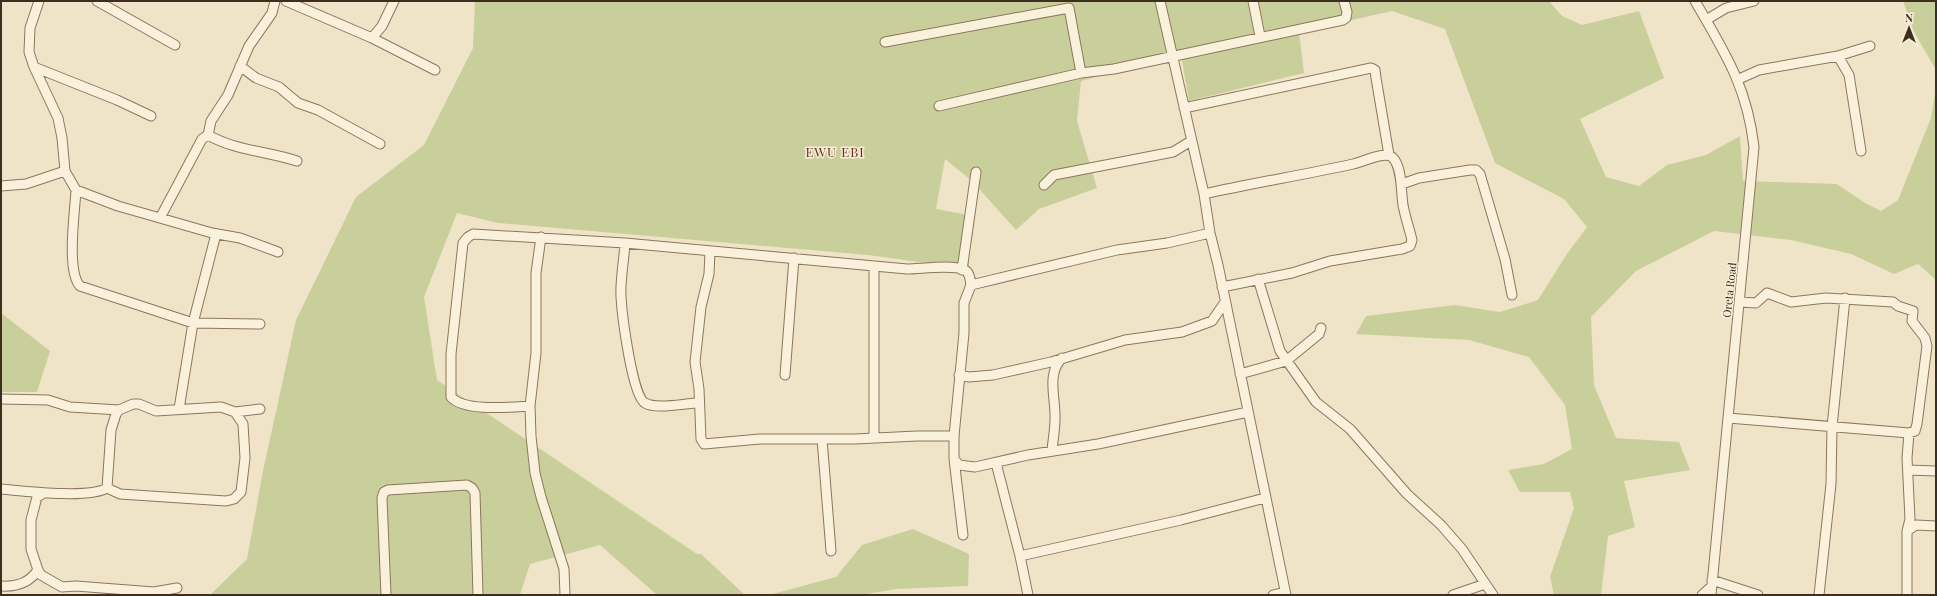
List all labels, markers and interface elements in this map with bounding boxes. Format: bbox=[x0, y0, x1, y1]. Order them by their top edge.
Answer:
north arrow bbox=[1889, 8, 1929, 48]
text: N bbox=[1905, 10, 1913, 25]
district label: EWU EBI bbox=[805, 143, 865, 160]
street label: Oreta Road bbox=[1719, 261, 1739, 318]

